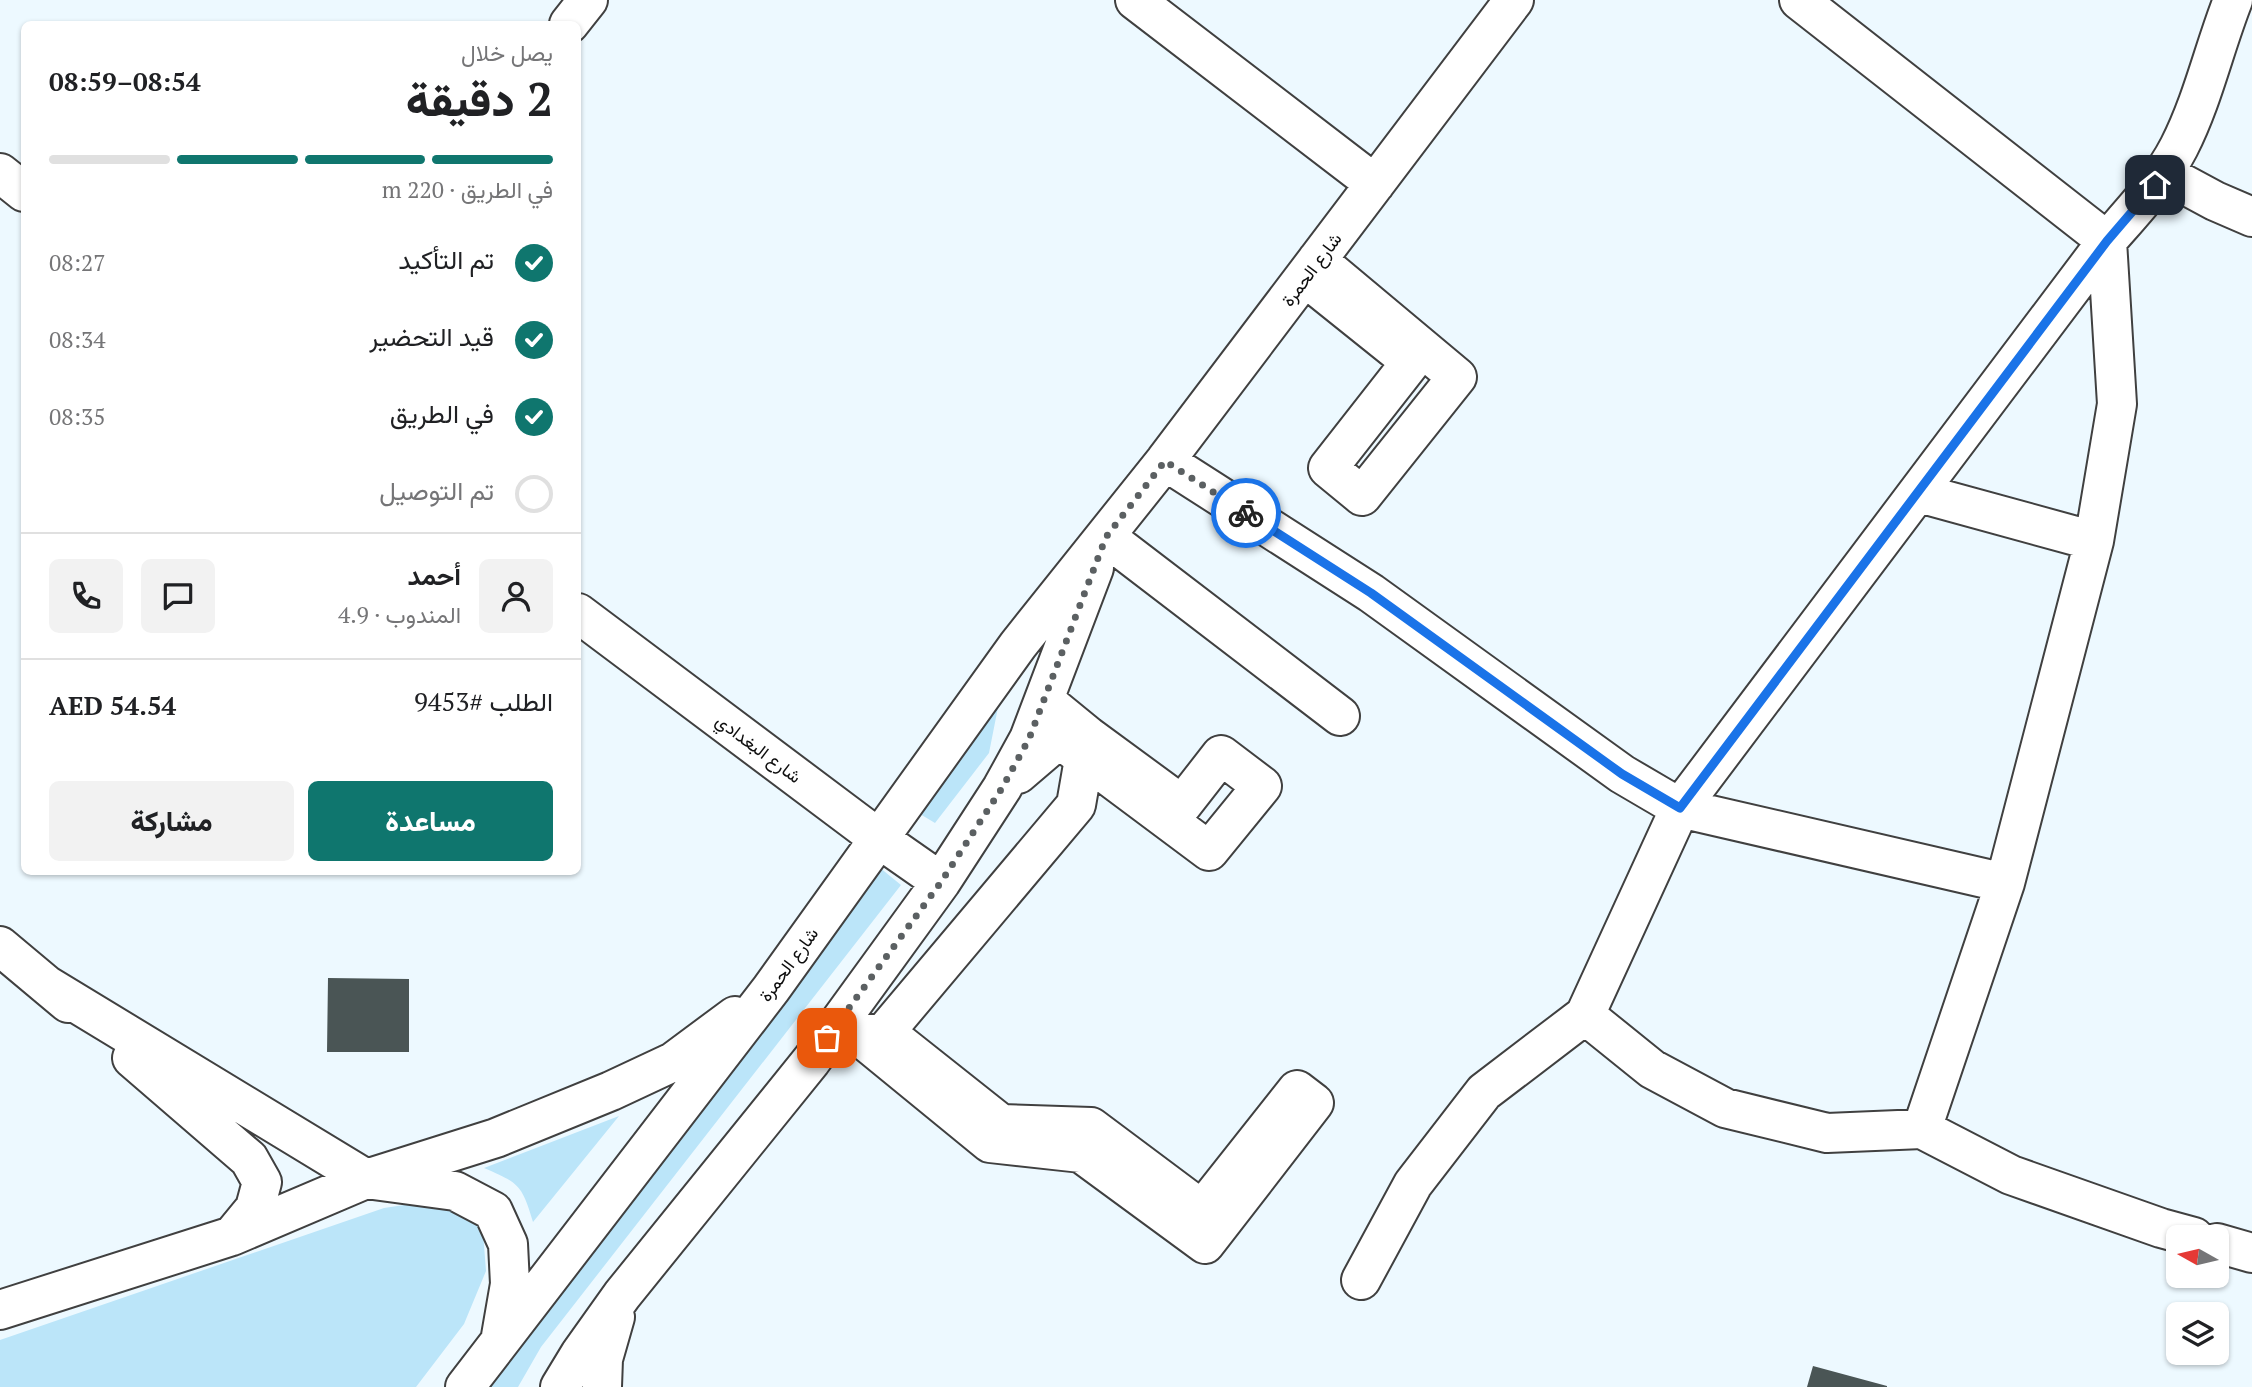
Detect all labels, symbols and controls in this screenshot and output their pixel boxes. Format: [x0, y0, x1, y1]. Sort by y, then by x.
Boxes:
text: يصل خلال [461, 37, 553, 68]
text: 08:54–08:59 [49, 64, 201, 98]
text: 2 دقيقة [406, 68, 553, 129]
pin [2125, 155, 2185, 215]
icon: home [2136, 166, 2174, 204]
text: في الطريق · 220 m [382, 174, 553, 205]
street label: شارع الحمرة [1275, 227, 1347, 311]
text: تم التأكيد [398, 242, 494, 276]
icon: check [515, 244, 553, 282]
text: 08:27 [49, 247, 106, 278]
text: قيد التحضير [369, 319, 494, 353]
icon: check [515, 321, 553, 359]
text: 08:34 [49, 324, 106, 355]
text: في الطريق [390, 396, 494, 430]
icon: check [515, 398, 553, 436]
text: 08:35 [49, 401, 106, 432]
text: تم التوصيل [379, 473, 494, 507]
courier [1211, 478, 1281, 548]
icon: bike [1227, 494, 1265, 532]
text: أحمد [408, 558, 461, 592]
button: phone [49, 559, 123, 633]
button: chat [141, 559, 215, 633]
button: person [479, 559, 553, 633]
text: المندوب · 4.9 [338, 599, 461, 630]
text: الطلب #9453 [414, 684, 553, 718]
text: AED 54.54 [49, 688, 176, 722]
street label: شارع البغدادي [709, 708, 807, 791]
button: مشاركة [49, 781, 294, 861]
button: مساعدة [308, 781, 553, 861]
street label: شارع الحمرة [753, 922, 824, 1007]
pin [797, 1008, 857, 1068]
icon: bag [808, 1019, 846, 1057]
north arrow [2166, 1225, 2230, 1288]
map controls [2166, 1225, 2229, 1365]
button: layers [2166, 1302, 2229, 1365]

